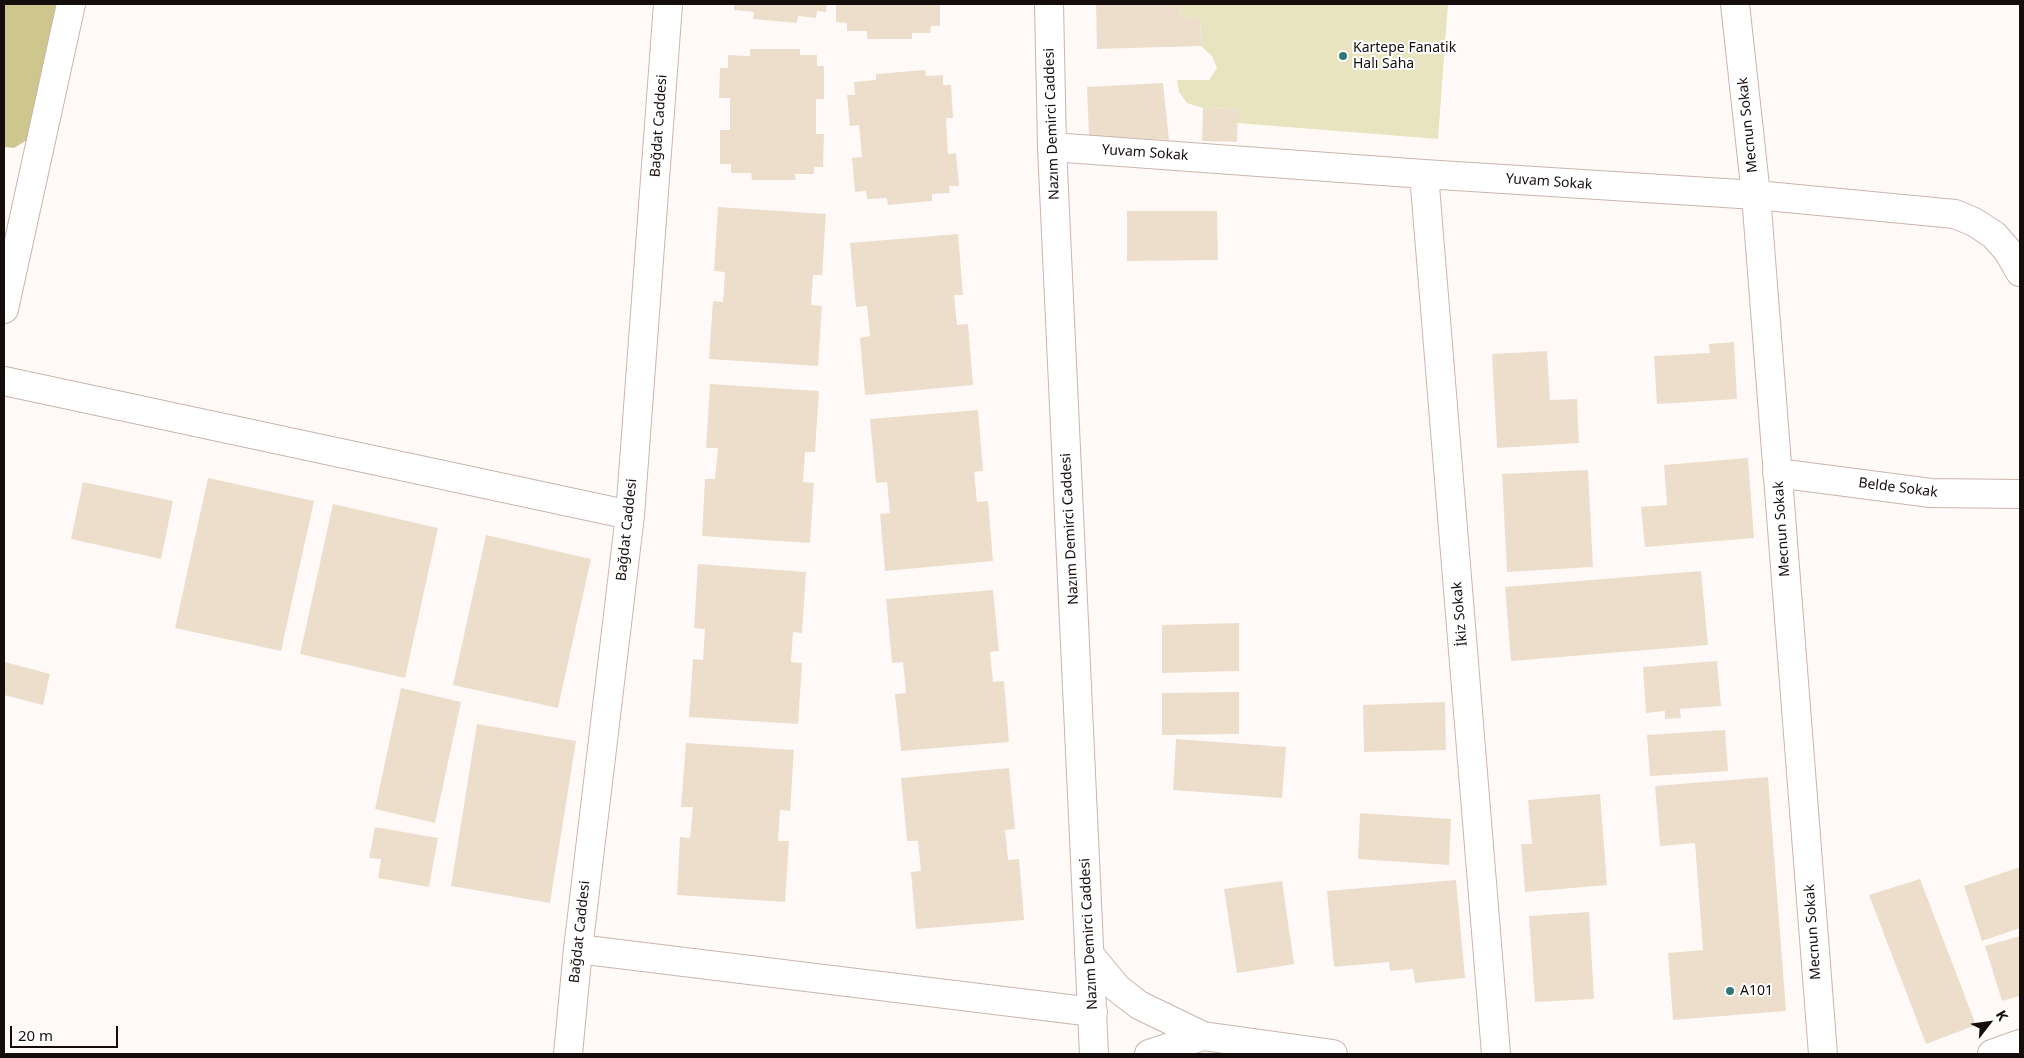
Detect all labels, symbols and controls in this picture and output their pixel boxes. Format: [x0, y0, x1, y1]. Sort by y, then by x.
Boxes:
place label: Kartepe Fanatik Halı Saha [1353, 40, 1456, 72]
street label: Nazım Demirci Caddesi [1041, 48, 1063, 200]
marker: Kartepe Fanatik Halı Saha [1337, 50, 1349, 62]
street label: Bağdat Caddesi [647, 74, 671, 178]
street label: Mecnun Sokak [1735, 76, 1761, 174]
street label: Yuvam Sokak [1101, 142, 1189, 164]
street label: Yuvam Sokak [1505, 171, 1593, 193]
street label: Nazım Demirci Caddesi [1058, 453, 1082, 605]
street label: Belde Sokak [1857, 475, 1939, 501]
street label: Bağdat Caddesi [613, 478, 641, 582]
street label: Mecnun Sokak [1770, 481, 1794, 577]
street label: İkiz Sokak [1449, 581, 1471, 647]
street label: Nazım Demirci Caddesi [1077, 858, 1101, 1010]
street label: Bağdat Caddesi [566, 880, 594, 984]
street label: Mecnun Sokak [1801, 884, 1825, 980]
place label: A101 [1740, 983, 1773, 999]
marker: A101 [1724, 985, 1736, 997]
north arrow [1964, 998, 2014, 1048]
text: K [1992, 1006, 2013, 1024]
scale bar [12, 1016, 120, 1048]
text: 20 m [18, 1025, 53, 1045]

